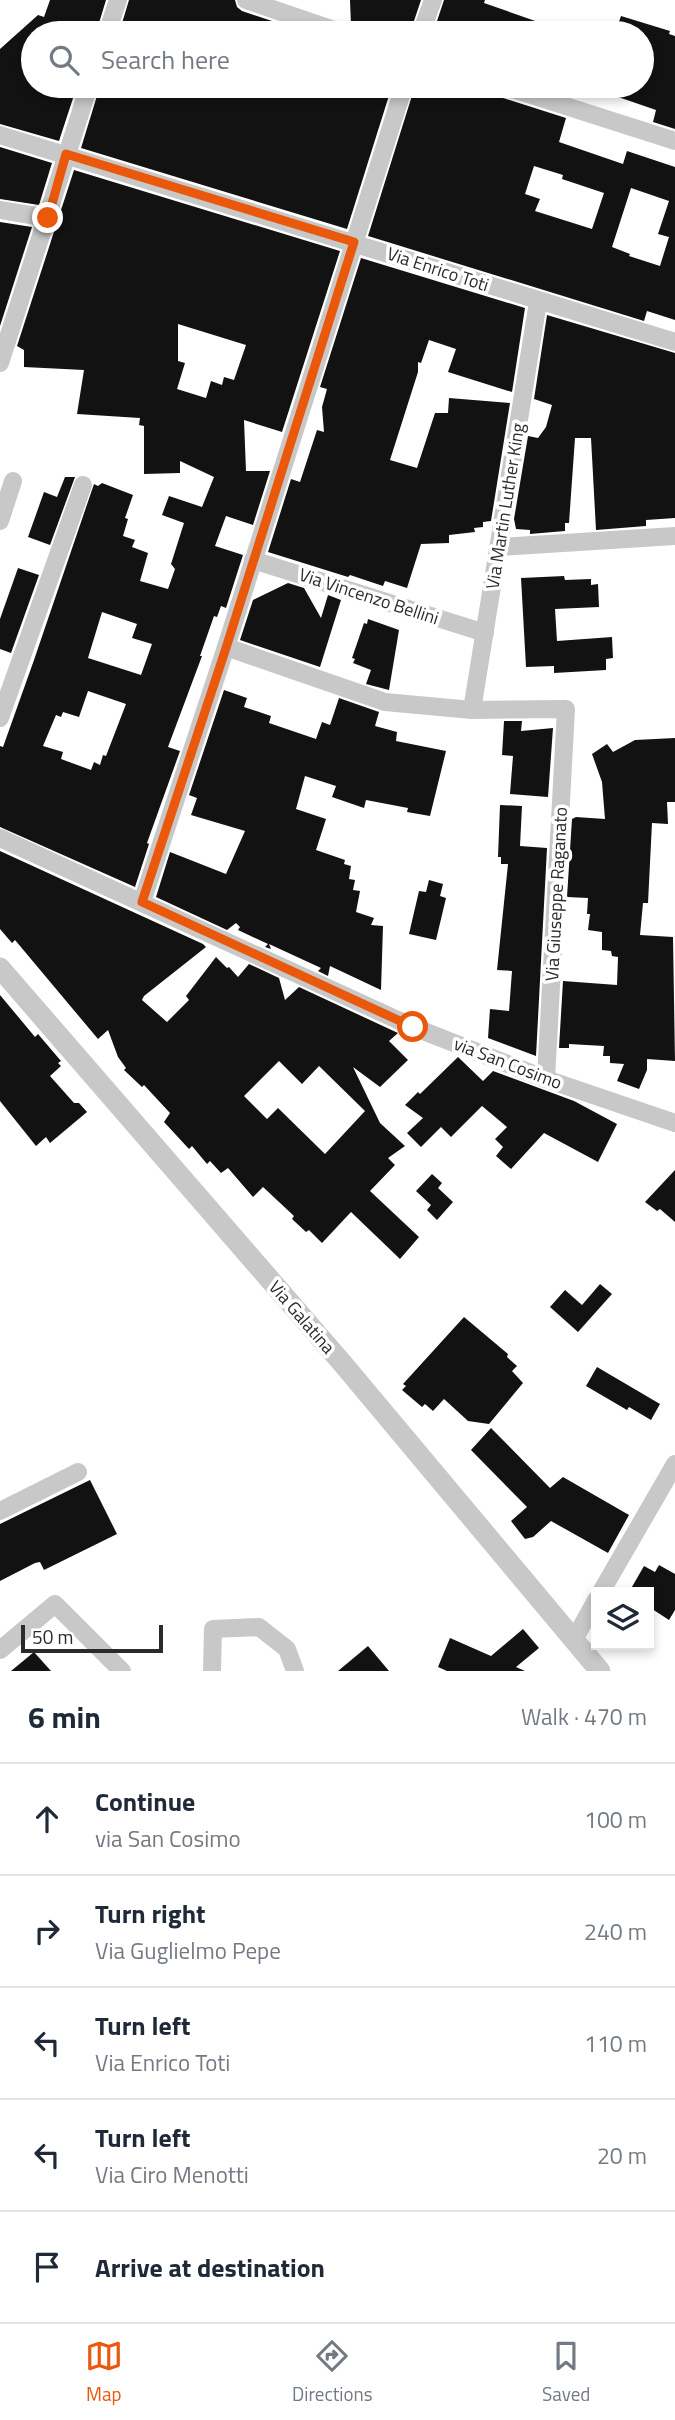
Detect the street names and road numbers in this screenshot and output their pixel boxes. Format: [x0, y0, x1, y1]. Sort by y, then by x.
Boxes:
street label: Via Enrico Toti [383, 240, 493, 298]
street label: Via Martin Luther King [479, 421, 531, 591]
street label: Via Vincenzo Bellini [296, 561, 442, 631]
street label: Via Giuseppe Raganato [538, 806, 574, 982]
street label: via San Cosimo [450, 1030, 566, 1096]
street label: Via Galatina [262, 1274, 342, 1360]

